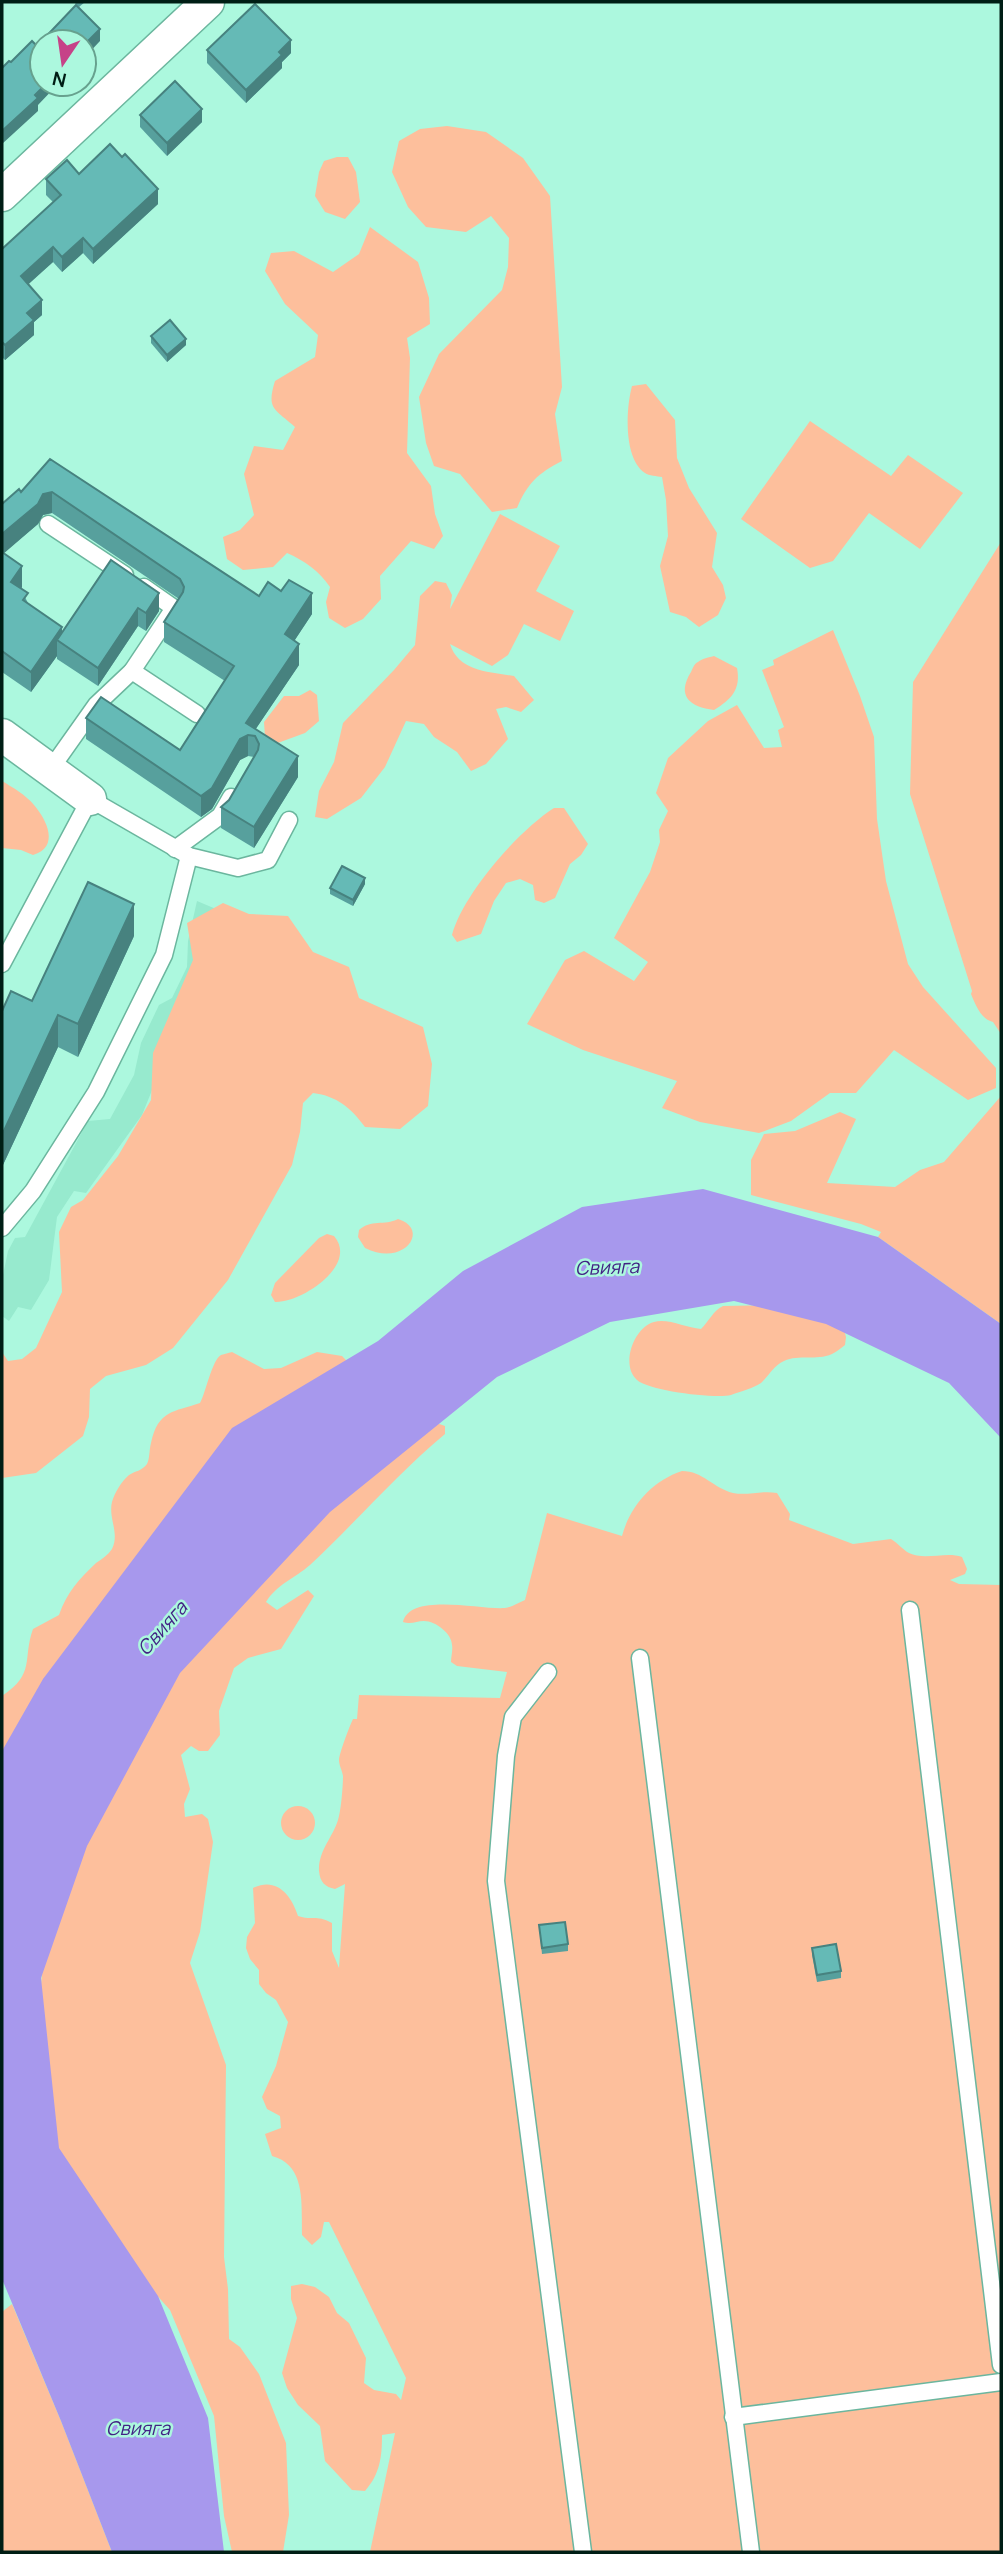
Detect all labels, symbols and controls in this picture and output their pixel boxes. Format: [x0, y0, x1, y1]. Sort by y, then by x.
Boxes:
north arrow [28, 28, 98, 98]
text: N [50, 65, 69, 94]
water label: Свияга [575, 1253, 641, 1281]
water label: Свияга [131, 1594, 194, 1661]
water label: Свияга [106, 2415, 171, 2441]

